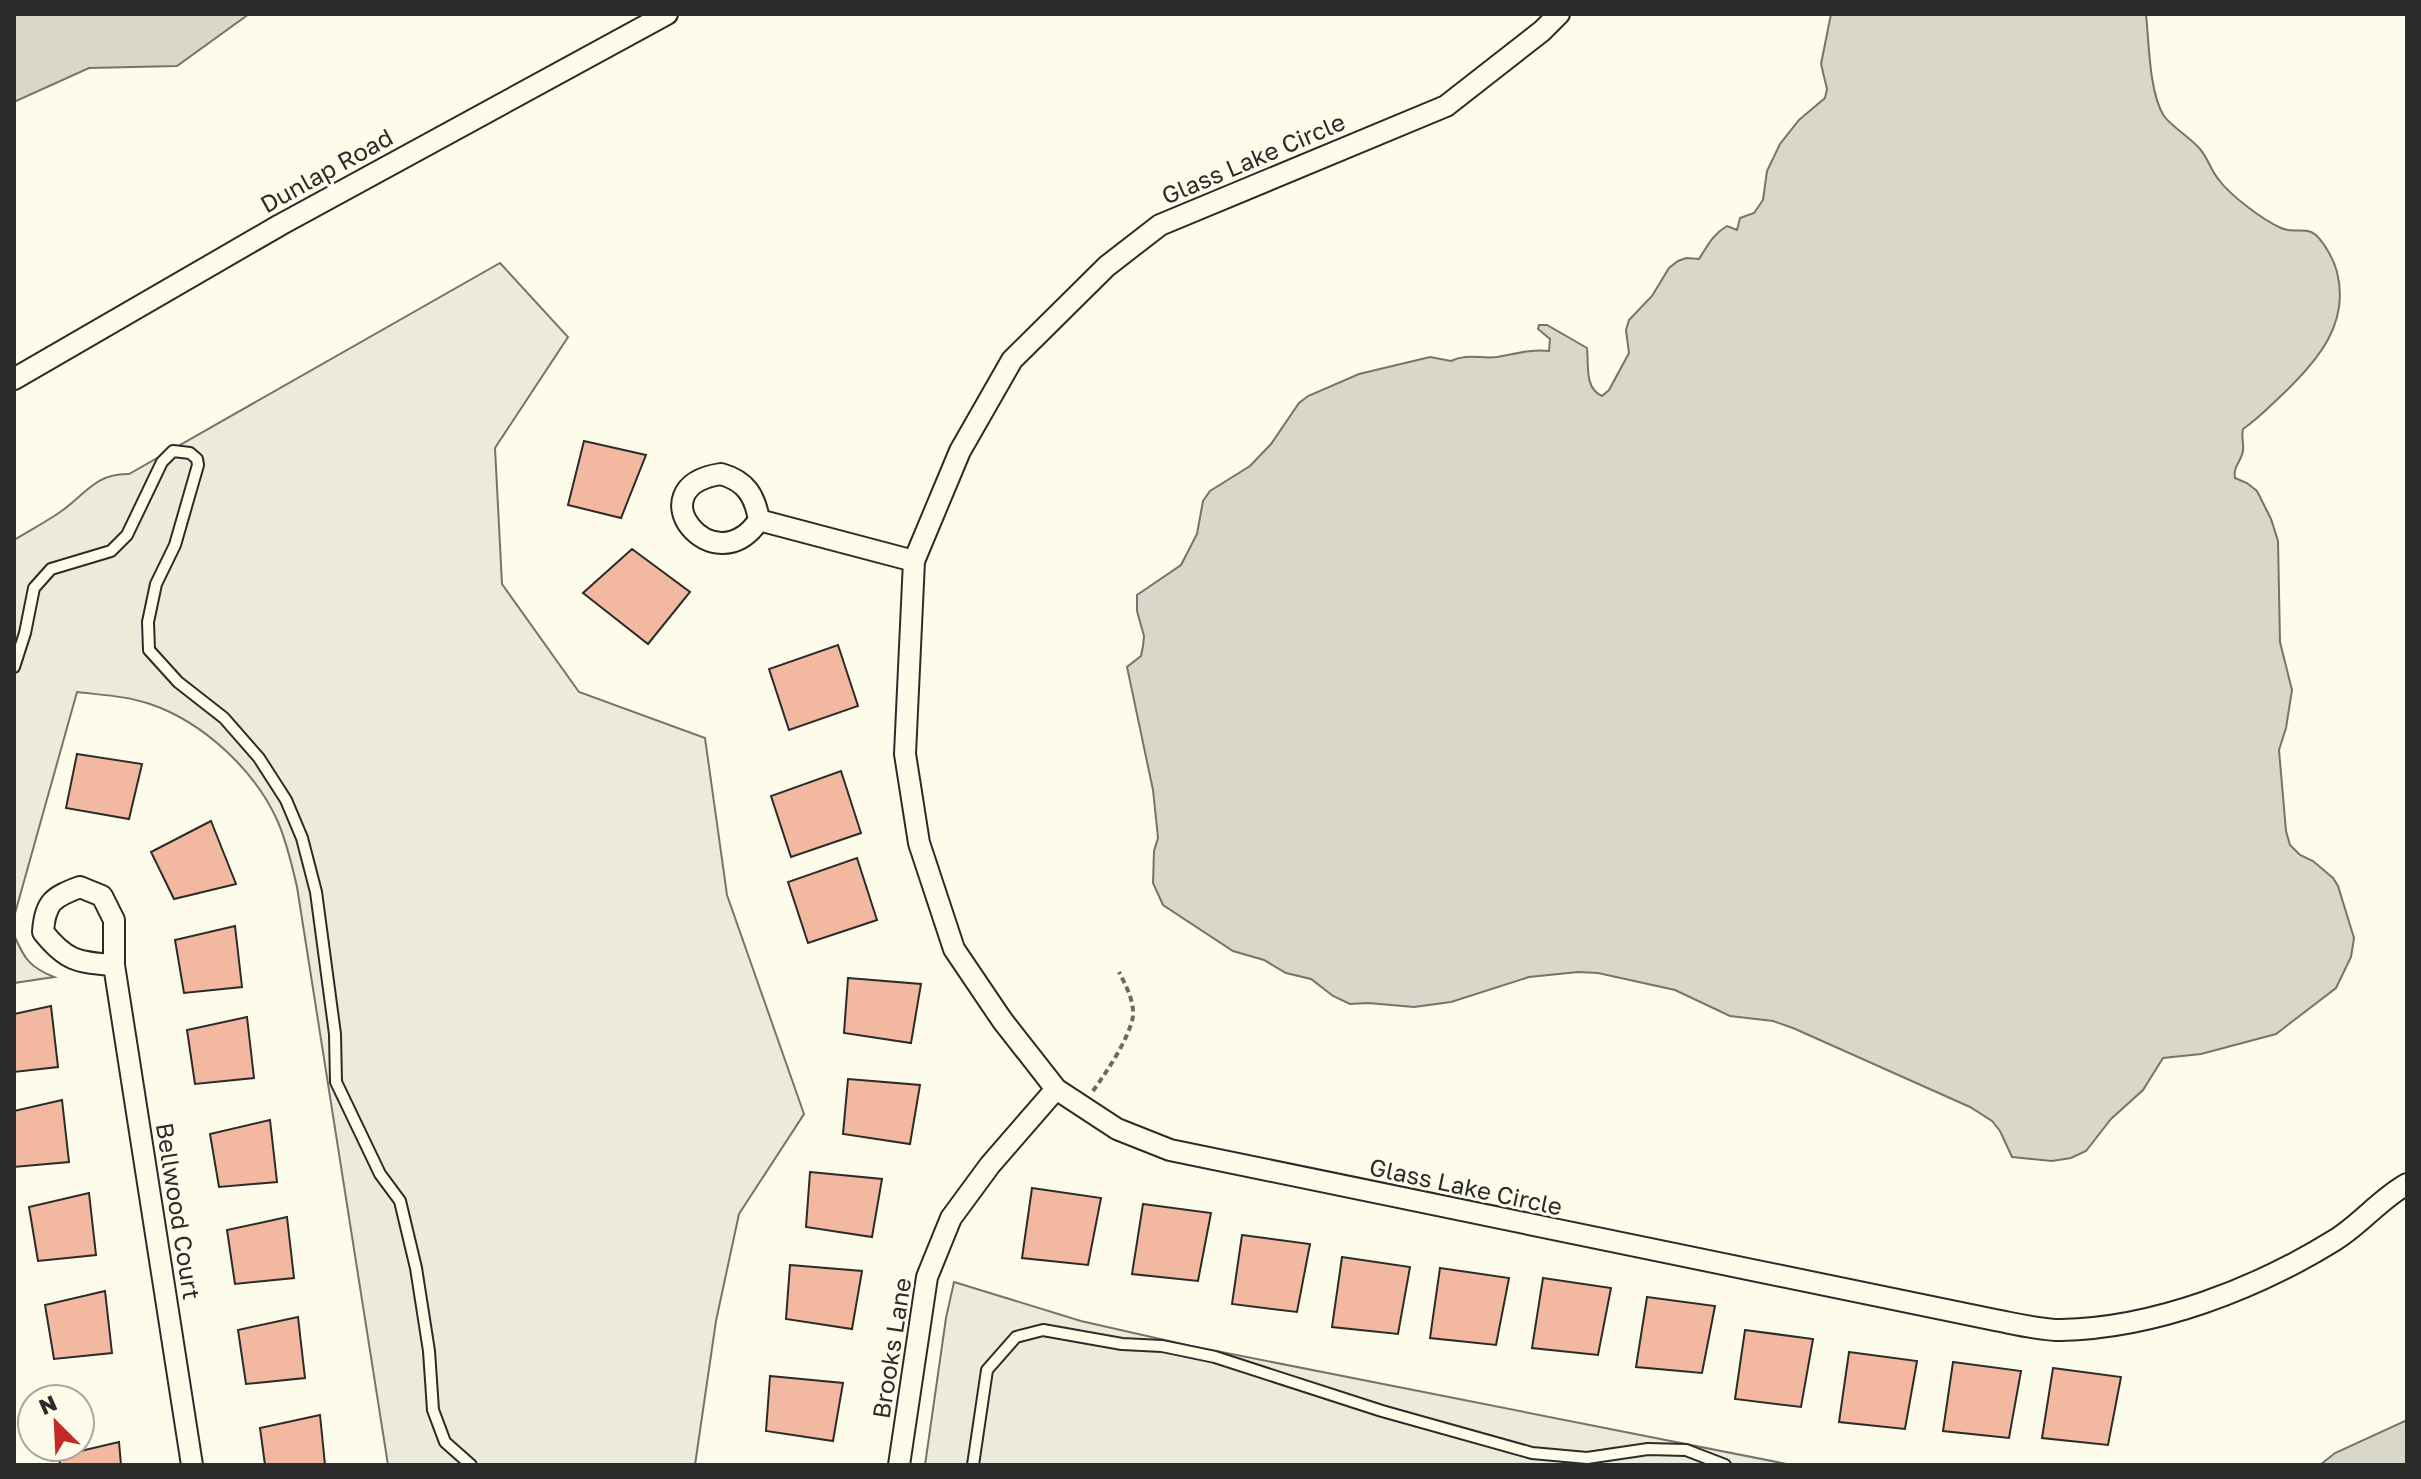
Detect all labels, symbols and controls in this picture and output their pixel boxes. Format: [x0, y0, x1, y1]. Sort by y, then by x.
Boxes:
street label: Glass Lake Circle [1157, 106, 1349, 210]
street label: Dunlap Road [255, 122, 397, 218]
street label: Bellwood Court [151, 1121, 207, 1301]
street label: Glass Lake Circle [1367, 1151, 1565, 1221]
street label: Brooks Lane [866, 1275, 916, 1421]
north arrow [16, 1383, 96, 1463]
text: N [35, 1389, 61, 1420]

